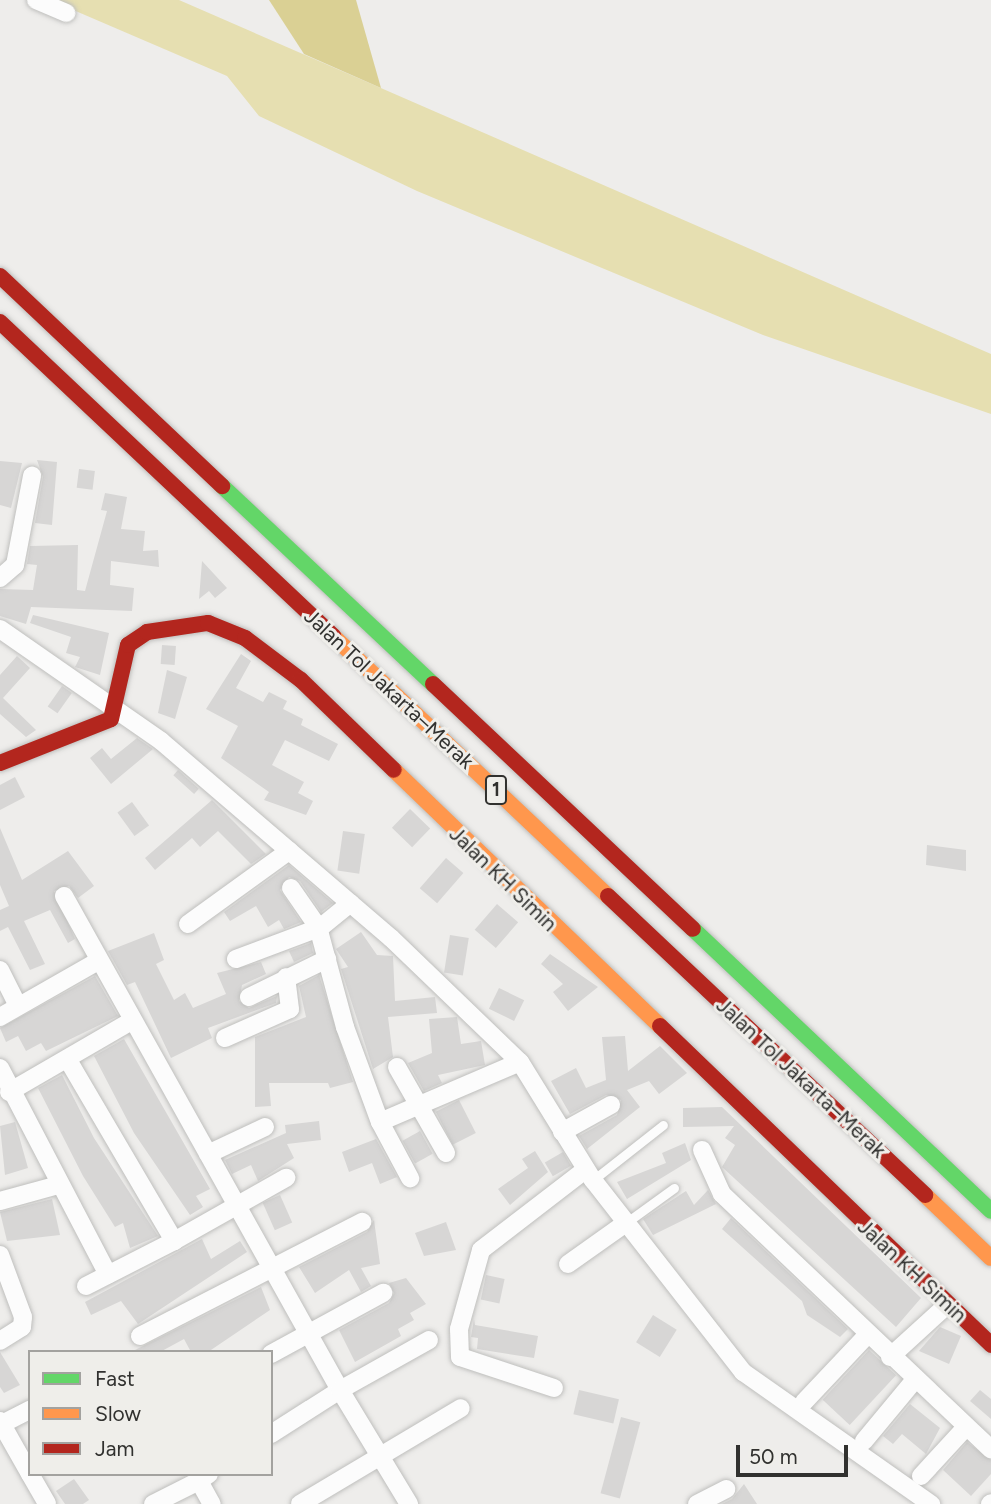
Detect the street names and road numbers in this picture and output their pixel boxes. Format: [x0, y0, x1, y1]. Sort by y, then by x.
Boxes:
street label: Jalan Tol Jakarta–Merak [299, 604, 479, 774]
road number: 1 [484, 775, 508, 806]
street label: Jalan KH Simin [444, 821, 562, 937]
street label: Jalan Tol Jakarta–Merak [711, 993, 891, 1163]
street label: Jalan KH Simin [852, 1214, 972, 1328]

